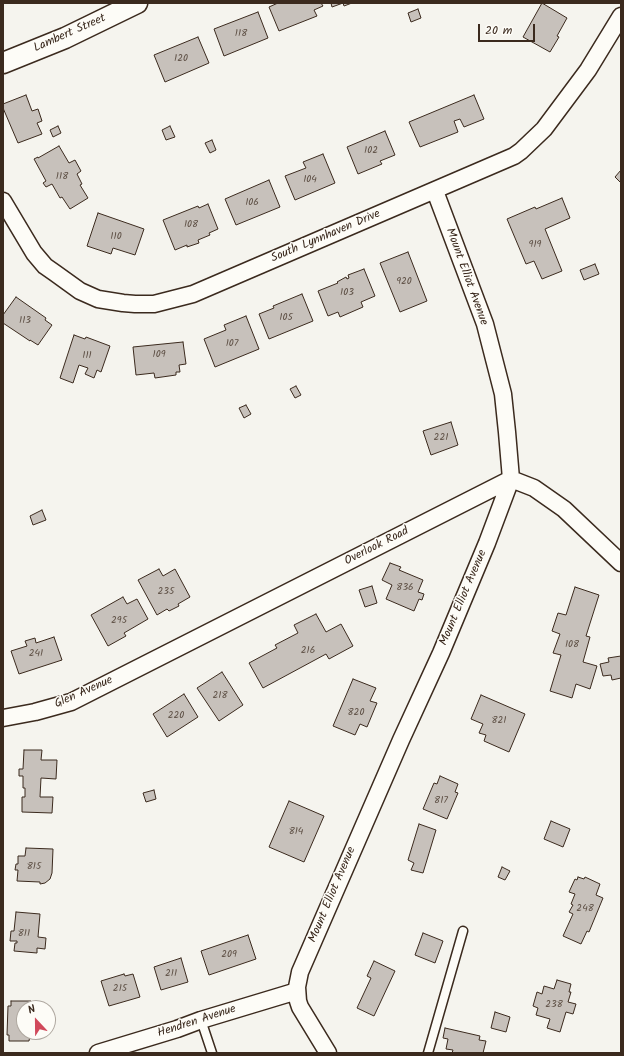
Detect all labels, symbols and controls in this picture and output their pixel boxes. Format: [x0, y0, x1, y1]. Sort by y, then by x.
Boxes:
street label: Lambert Street [32, 12, 108, 56]
scale bar [480, 16, 537, 42]
text: 20 m [485, 21, 512, 40]
house number: 118 [235, 28, 247, 40]
house number: 120 [174, 53, 188, 65]
house number: 102 [364, 145, 378, 157]
house number: 118 [56, 171, 68, 183]
house number: 104 [303, 174, 317, 186]
house number: 106 [245, 197, 259, 209]
street label: South Lynnhaven Drive [269, 207, 383, 267]
house number: 108 [184, 219, 198, 231]
street label: Mount Elliot Avenue [442, 226, 490, 328]
house number: 110 [110, 231, 122, 243]
house number: 919 [529, 239, 541, 251]
house number: 920 [396, 276, 412, 288]
house number: 103 [340, 287, 354, 299]
house number: 105 [279, 312, 293, 324]
house number: 113 [19, 315, 31, 327]
house number: 107 [226, 338, 238, 350]
house number: 109 [152, 349, 166, 361]
house number: 111 [82, 350, 92, 362]
house number: 221 [434, 432, 448, 444]
street label: Overlook Road [342, 525, 412, 569]
street label: Mount Elliot Avenue [437, 548, 491, 648]
house number: 836 [396, 582, 414, 594]
house number: 235 [158, 586, 174, 598]
house number: 295 [111, 615, 127, 627]
house number: 108 [565, 639, 579, 651]
house number: 216 [301, 645, 315, 657]
house number: 241 [29, 648, 43, 660]
street label: Glen Avenue [53, 674, 115, 712]
house number: 218 [213, 690, 227, 702]
house number: 820 [348, 707, 364, 719]
house number: 220 [168, 710, 184, 722]
house number: 821 [492, 715, 506, 727]
house number: 817 [434, 795, 448, 807]
house number: 814 [289, 826, 303, 838]
street label: Mount Elliot Avenue [306, 845, 360, 945]
house number: 815 [27, 861, 41, 873]
house number: 248 [576, 903, 594, 915]
house number: 811 [18, 928, 30, 940]
house number: 209 [221, 949, 237, 961]
house number: 211 [165, 968, 177, 980]
house number: 215 [113, 983, 127, 995]
house number: 238 [545, 999, 563, 1011]
north arrow [16, 1000, 56, 1040]
text: N [25, 1000, 38, 1019]
street label: Hendren Avenue [156, 1003, 238, 1041]

